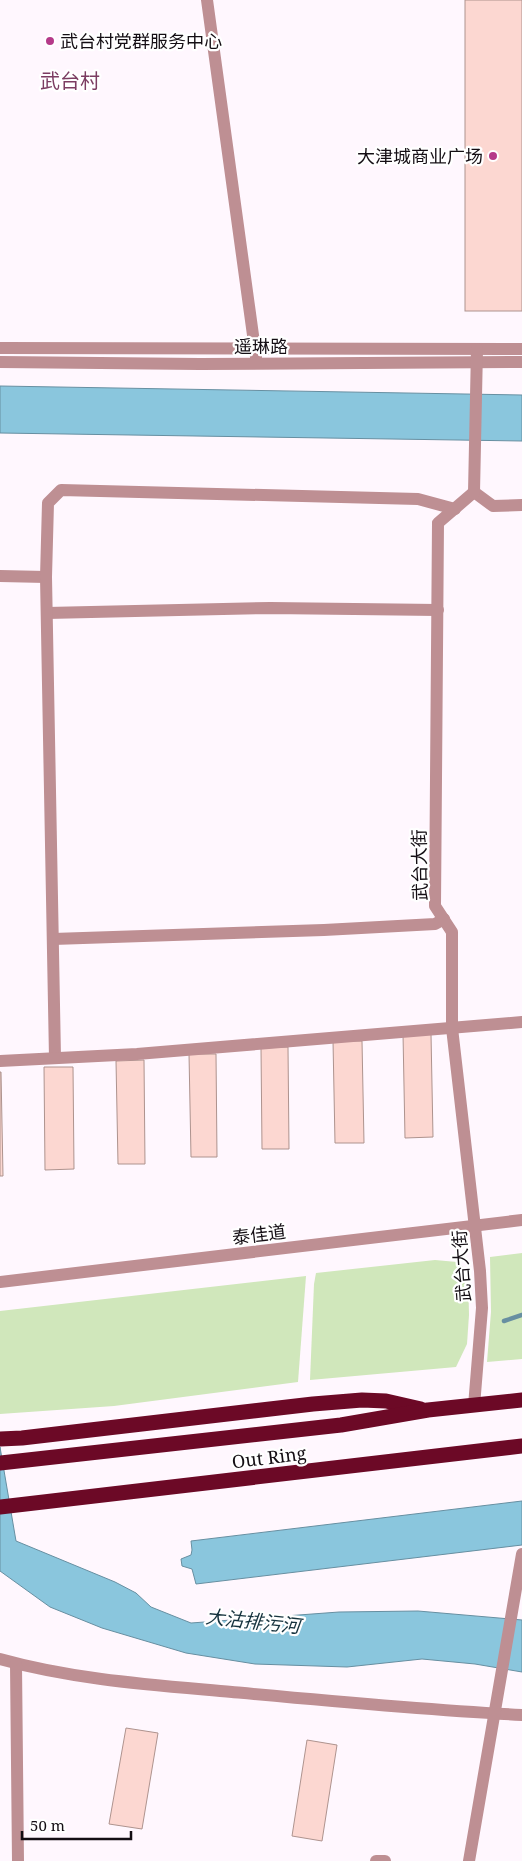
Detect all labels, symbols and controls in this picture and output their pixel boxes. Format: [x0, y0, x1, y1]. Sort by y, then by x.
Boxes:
place label: 武台村党群服务中心 [60, 29, 222, 53]
marker: 武台村党群服务中心 [44, 35, 56, 47]
district label: 武台村 [40, 67, 100, 94]
place label: 大津城商业广场 [357, 144, 483, 168]
marker: 大津城商业广场 [487, 150, 499, 162]
street label: 遥琳路 [234, 334, 288, 358]
street label: 武台大街 [406, 829, 432, 901]
street label: 泰佳道 [231, 1219, 287, 1249]
street label: 武台大街 [447, 1229, 475, 1303]
street label: Out Ring [230, 1441, 308, 1473]
water label: 大沽排污河 [204, 1603, 306, 1639]
scale bar [22, 1808, 131, 1840]
text: 50 m [30, 1815, 65, 1835]

